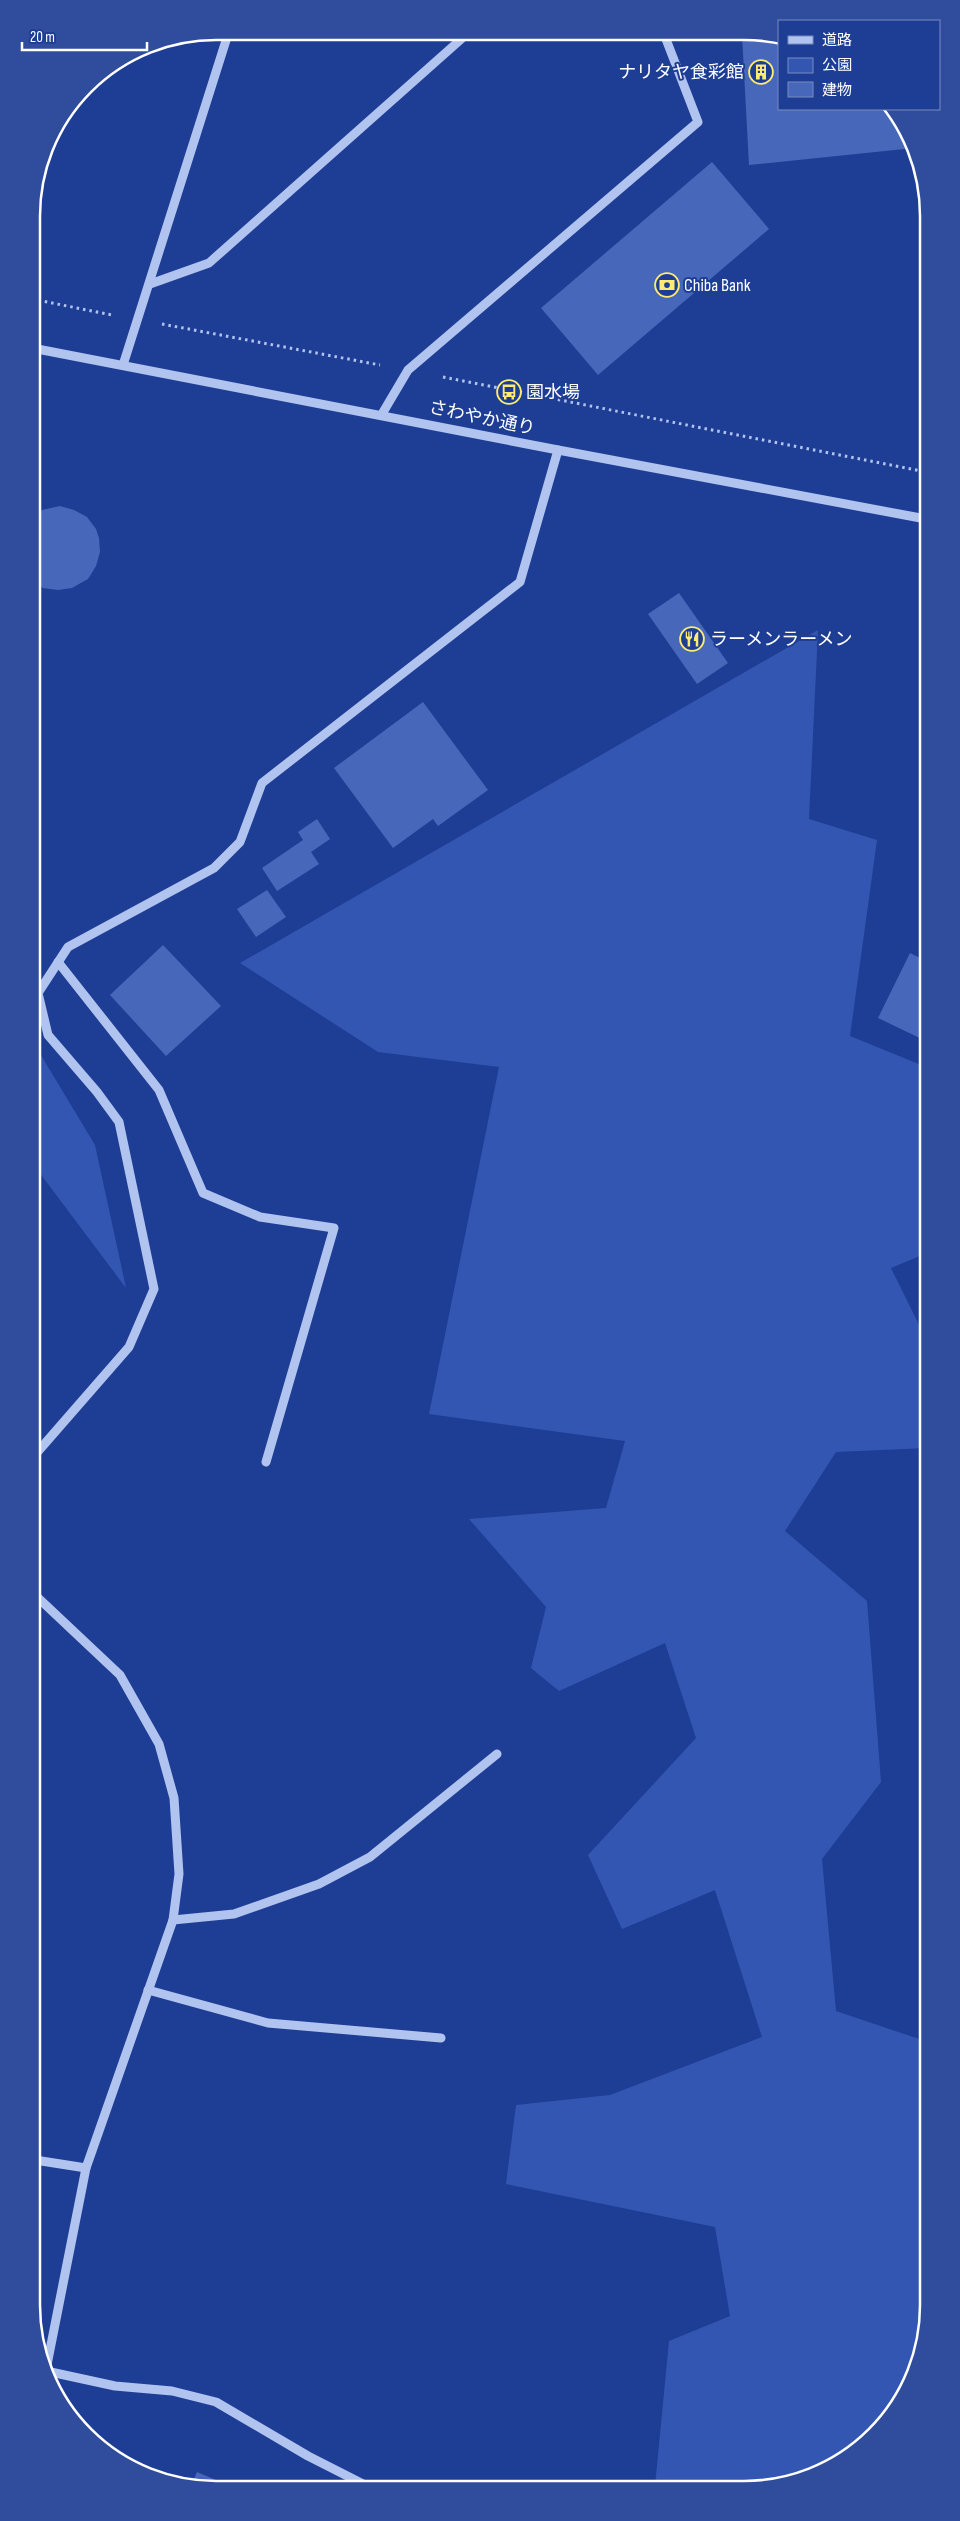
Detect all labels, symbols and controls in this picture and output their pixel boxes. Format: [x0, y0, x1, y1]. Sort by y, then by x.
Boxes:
scale bar [22, 20, 148, 52]
legend [778, 20, 940, 110]
text: 20 m [30, 28, 55, 47]
text: 道路 [822, 31, 852, 50]
text: 公園 [822, 56, 852, 75]
building icon: ナリタヤ食彩館 [748, 59, 774, 85]
place label: ナリタヤ食彩館 [618, 62, 744, 83]
text: 建物 [822, 81, 852, 100]
bank icon: Chiba Bank [654, 272, 680, 298]
place label: Chiba Bank [684, 275, 751, 296]
bus stop icon: 園水場 [496, 379, 522, 405]
place label: 園水場 [526, 382, 580, 403]
street label: さわやか通り [427, 397, 537, 439]
restaurant icon: ラーメンラーメン [679, 626, 705, 652]
place label: ラーメンラーメン [710, 629, 853, 650]

